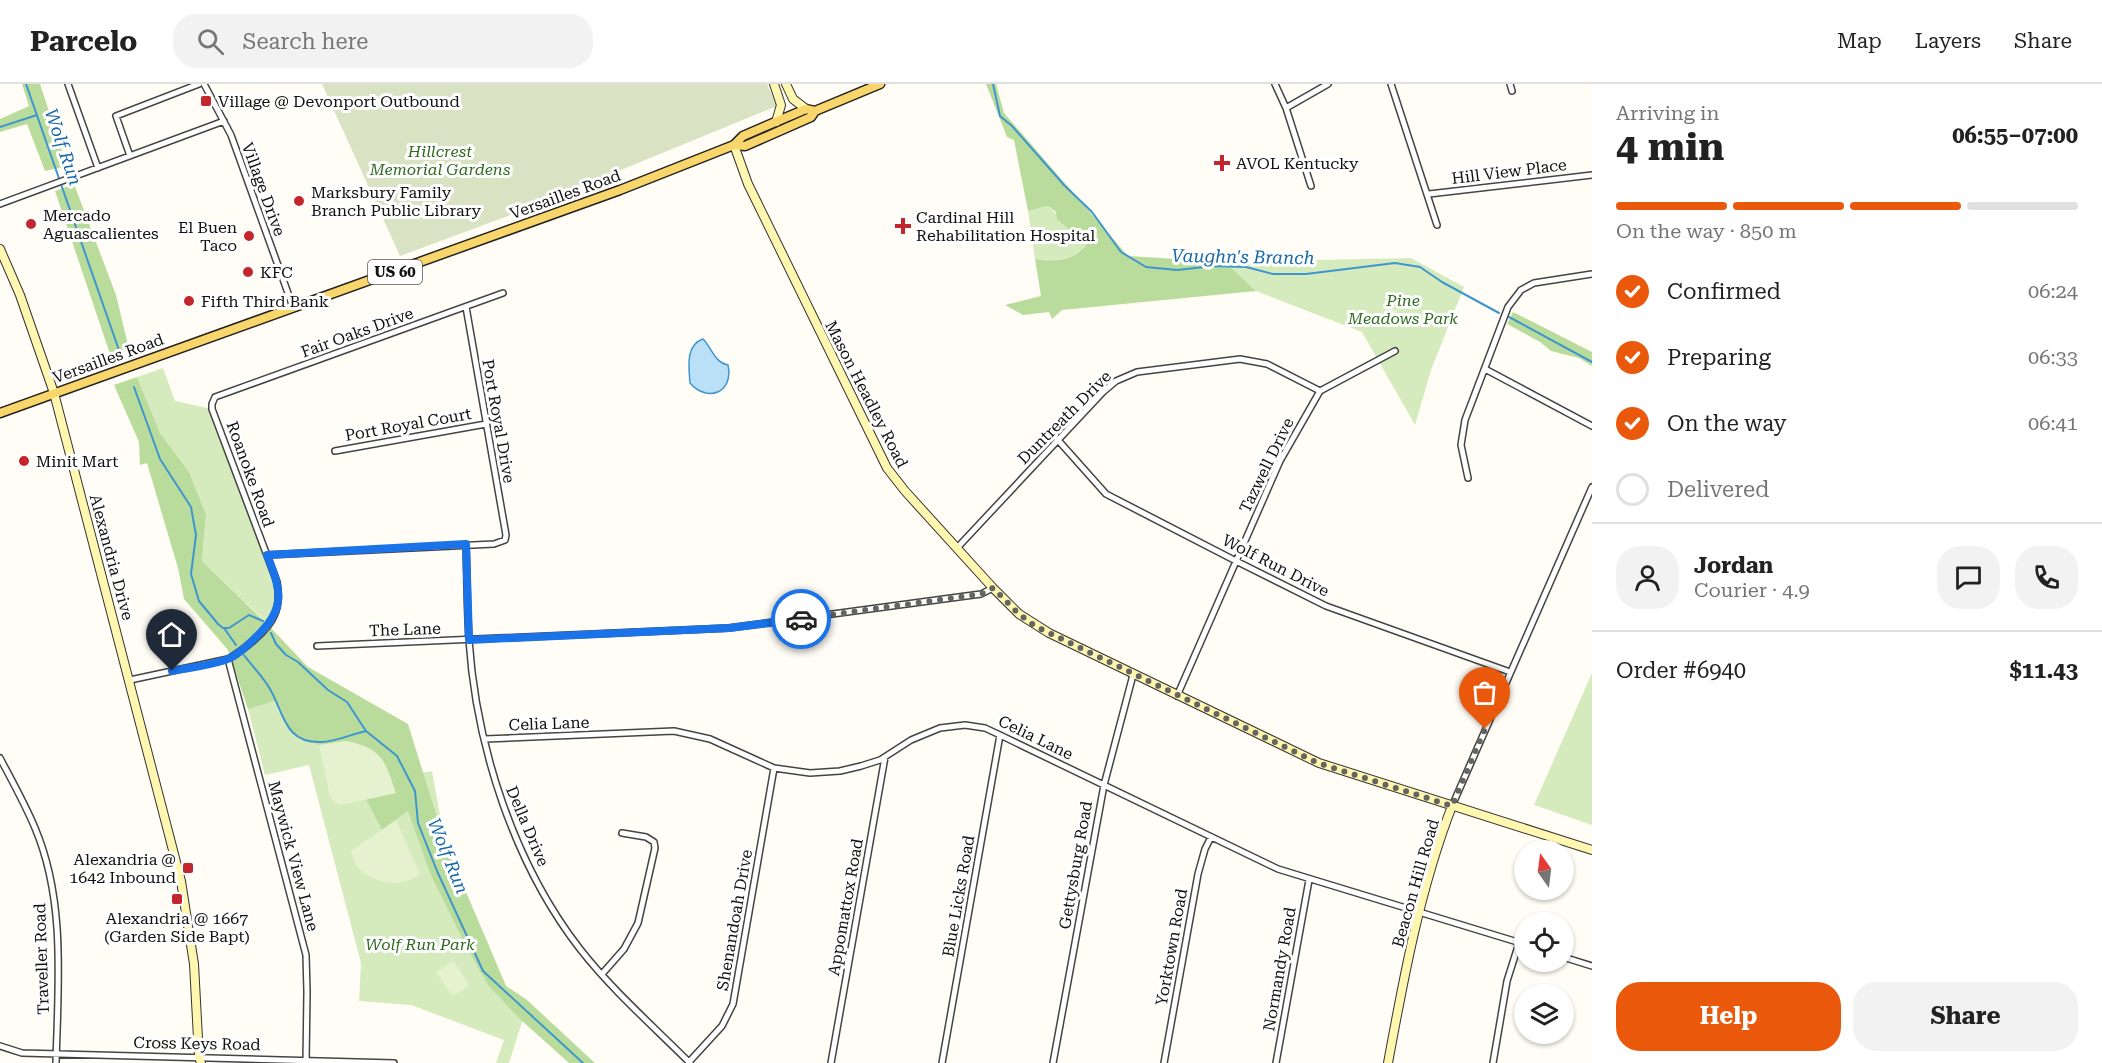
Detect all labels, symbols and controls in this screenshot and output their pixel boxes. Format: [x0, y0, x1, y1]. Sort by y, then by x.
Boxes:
search box [173, 14, 593, 68]
text: Parcelo [30, 25, 137, 58]
icon: search [194, 25, 227, 58]
text: Search here [242, 29, 368, 54]
text: Map [1837, 29, 1882, 53]
text: Layers [1915, 29, 1981, 53]
text: Share [2014, 29, 2072, 53]
place label: Village @ Devonport Outbound [218, 92, 460, 111]
marker: Village @ Devonport Outbound [199, 94, 213, 108]
text: Arriving in [1616, 101, 1719, 125]
water label: Wolf Run [41, 106, 86, 188]
text: 06:55–07:00 [1952, 123, 2078, 148]
text: 4 min [1616, 124, 1724, 170]
street label: Village Drive [238, 140, 289, 239]
park label: Hillcrest Memorial Gardens [369, 142, 510, 179]
marker: AVOL Kentucky [1213, 154, 1231, 172]
place label: AVOL Kentucky [1236, 154, 1359, 173]
street label: Hill View Place [1450, 155, 1568, 188]
street label: Versailles Road [507, 166, 623, 223]
place label: Marksbury Family Branch Public Library [311, 183, 482, 220]
marker: Marksbury Family Branch Public Library [292, 194, 306, 208]
place label: Mercado Aguascalientes [43, 206, 159, 243]
place label: Cardinal Hill Rehabilitation Hospital [916, 208, 1095, 245]
marker: Mercado Aguascalientes [24, 217, 38, 231]
marker: Cardinal Hill Rehabilitation Hospital [894, 217, 912, 235]
place label: El Buen Taco [178, 218, 237, 255]
text: On the way · 850 m [1616, 219, 1797, 243]
marker: El Buen Taco [242, 229, 256, 243]
water label: Vaughn's Branch [1171, 245, 1315, 268]
road number: US 60 [368, 260, 422, 284]
place label: KFC [260, 263, 293, 282]
marker: KFC [241, 265, 255, 279]
icon: check [1616, 275, 1649, 308]
text: Confirmed [1667, 279, 1781, 304]
text: 06:24 [2028, 279, 2078, 303]
park label: Pine Meadows Park [1347, 291, 1458, 328]
place label: Fifth Third Bank [201, 292, 329, 311]
marker: Fifth Third Bank [182, 294, 196, 308]
street label: Fair Oaks Drive [298, 303, 416, 362]
street label: Mason Headley Road [821, 318, 912, 471]
street label: Versailles Road [50, 330, 166, 387]
icon: check [1616, 341, 1649, 374]
text: Preparing [1667, 345, 1771, 370]
text: 06:33 [2028, 345, 2078, 369]
street label: Port Royal Drive [478, 358, 519, 485]
street label: Duntreath Drive [1014, 367, 1115, 468]
street label: Port Royal Court [343, 404, 473, 445]
icon: check [1616, 407, 1649, 440]
text: On the way [1667, 411, 1787, 436]
text: 06:41 [2028, 411, 2078, 435]
street label: Tazwell Drive [1235, 414, 1298, 516]
street label: Roanoke Road [223, 419, 278, 530]
place label: Minit Mart [36, 452, 118, 471]
marker: Minit Mart [17, 454, 31, 468]
text: Delivered [1667, 477, 1769, 502]
street label: Alexandria Drive [86, 492, 138, 622]
street label: Wolf Run Drive [1219, 530, 1333, 601]
button: person [1616, 546, 1679, 609]
button: chat [1937, 546, 2000, 609]
button: phone [2015, 546, 2078, 609]
text: Jordan [1694, 553, 1773, 578]
text: Courier · 4.9 [1694, 578, 1810, 602]
courier [771, 589, 831, 649]
icon: car [785, 603, 818, 636]
pin [146, 609, 197, 671]
icon: home [155, 618, 188, 651]
street label: The Lane [369, 619, 441, 640]
text: Order #6940 [1616, 658, 1746, 683]
text: $11.43 [2009, 658, 2078, 683]
pin [1459, 667, 1510, 729]
icon: bag [1468, 676, 1501, 709]
street label: Celia Lane [995, 711, 1076, 764]
street label: Celia Lane [508, 713, 590, 734]
street label: Maywick View Lane [264, 779, 323, 934]
street label: Della Drive [502, 783, 553, 869]
street label: Gettysburg Road [1055, 800, 1096, 931]
water label: Wolf Run [424, 815, 473, 897]
street label: Beacon Hill Road [1388, 817, 1443, 950]
street label: Blue Licks Road [938, 834, 979, 958]
street label: Appomattox Road [824, 837, 867, 977]
north arrow [1514, 840, 1574, 900]
map controls [1514, 840, 1574, 1044]
street label: Shenandoah Drive [713, 848, 756, 992]
place label: Alexandria @ 1642 Inbound [69, 850, 176, 887]
marker: Alexandria @ 1642 Inbound [181, 861, 195, 875]
street label: Yorktown Road [1152, 887, 1191, 1007]
marker: Alexandria @ 1667 (Garden Side Bapt) [170, 892, 184, 906]
street label: Traveller Road [30, 903, 53, 1015]
street label: Normandy Road [1259, 906, 1300, 1033]
place label: Alexandria @ 1667 (Garden Side Bapt) [104, 909, 250, 946]
button: locate [1514, 912, 1574, 972]
park label: Wolf Run Park [365, 935, 475, 954]
button: Help [1616, 982, 1841, 1051]
button: Share [1853, 982, 2078, 1051]
button: layers [1514, 984, 1574, 1044]
street label: Cross Keys Road [133, 1033, 261, 1054]

